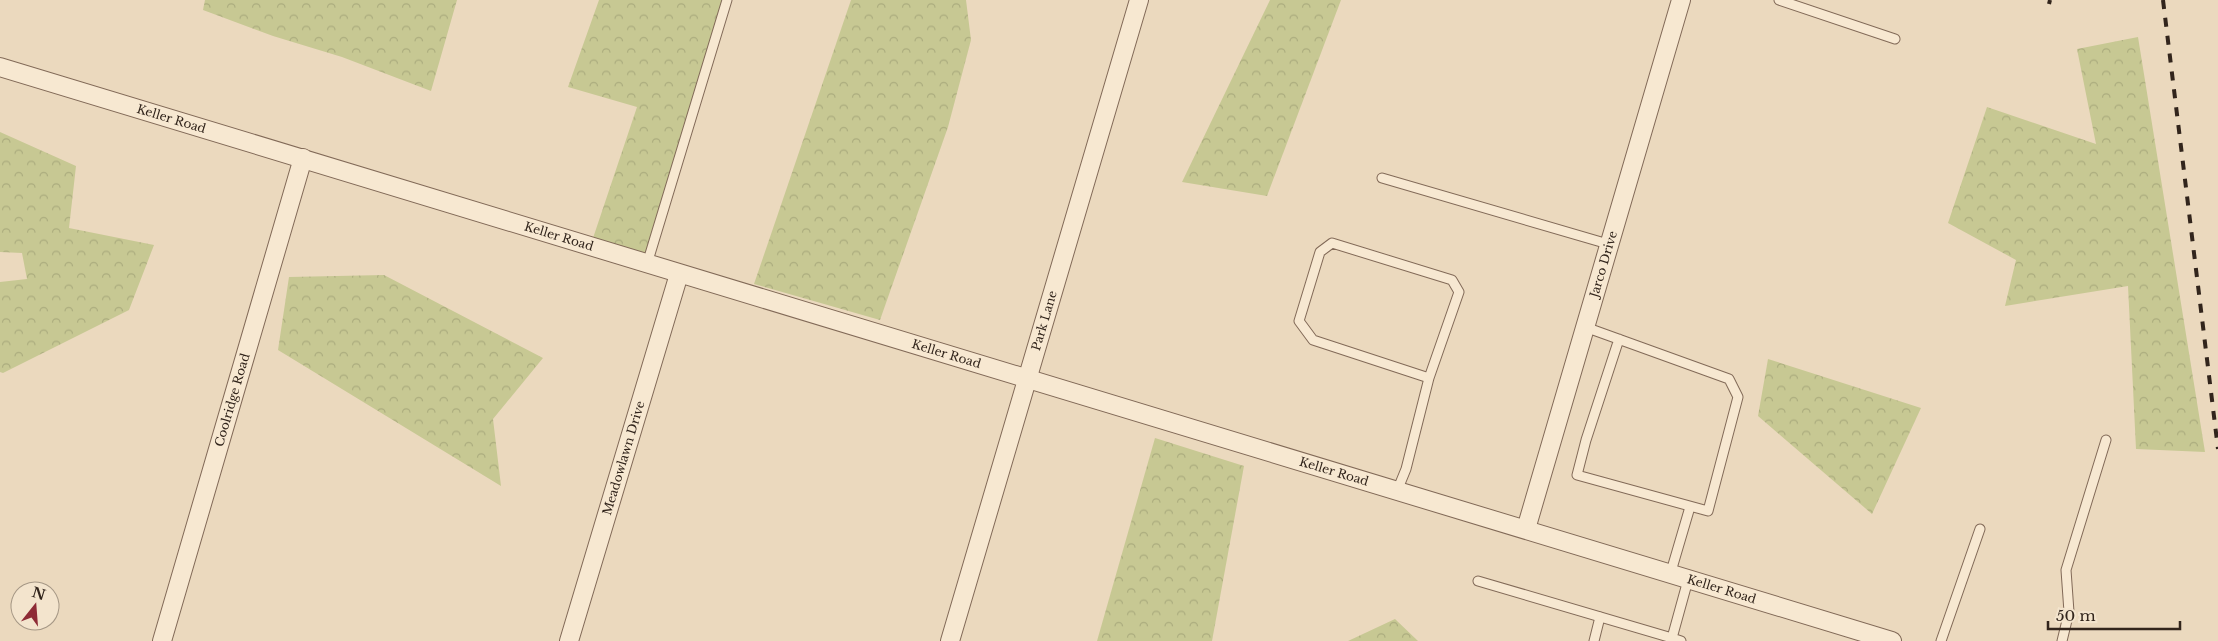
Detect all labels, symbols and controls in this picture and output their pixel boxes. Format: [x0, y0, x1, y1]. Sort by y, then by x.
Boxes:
street label: Keller Road [135, 101, 208, 136]
street label: Keller Road [523, 219, 595, 254]
street label: Jarco Drive [1586, 229, 1620, 301]
street label: Park Lane [1028, 289, 1060, 352]
street label: Keller Road [910, 336, 983, 371]
street label: Coolridge Road [211, 351, 253, 448]
street label: Meadowlawn Drive [599, 399, 648, 517]
street label: Keller Road [1298, 454, 1371, 489]
street label: Keller Road [1685, 571, 1758, 606]
north arrow [10, 581, 60, 631]
text: N [30, 583, 48, 604]
scale bar [2048, 598, 2180, 630]
text: 50 m [2056, 606, 2096, 625]

